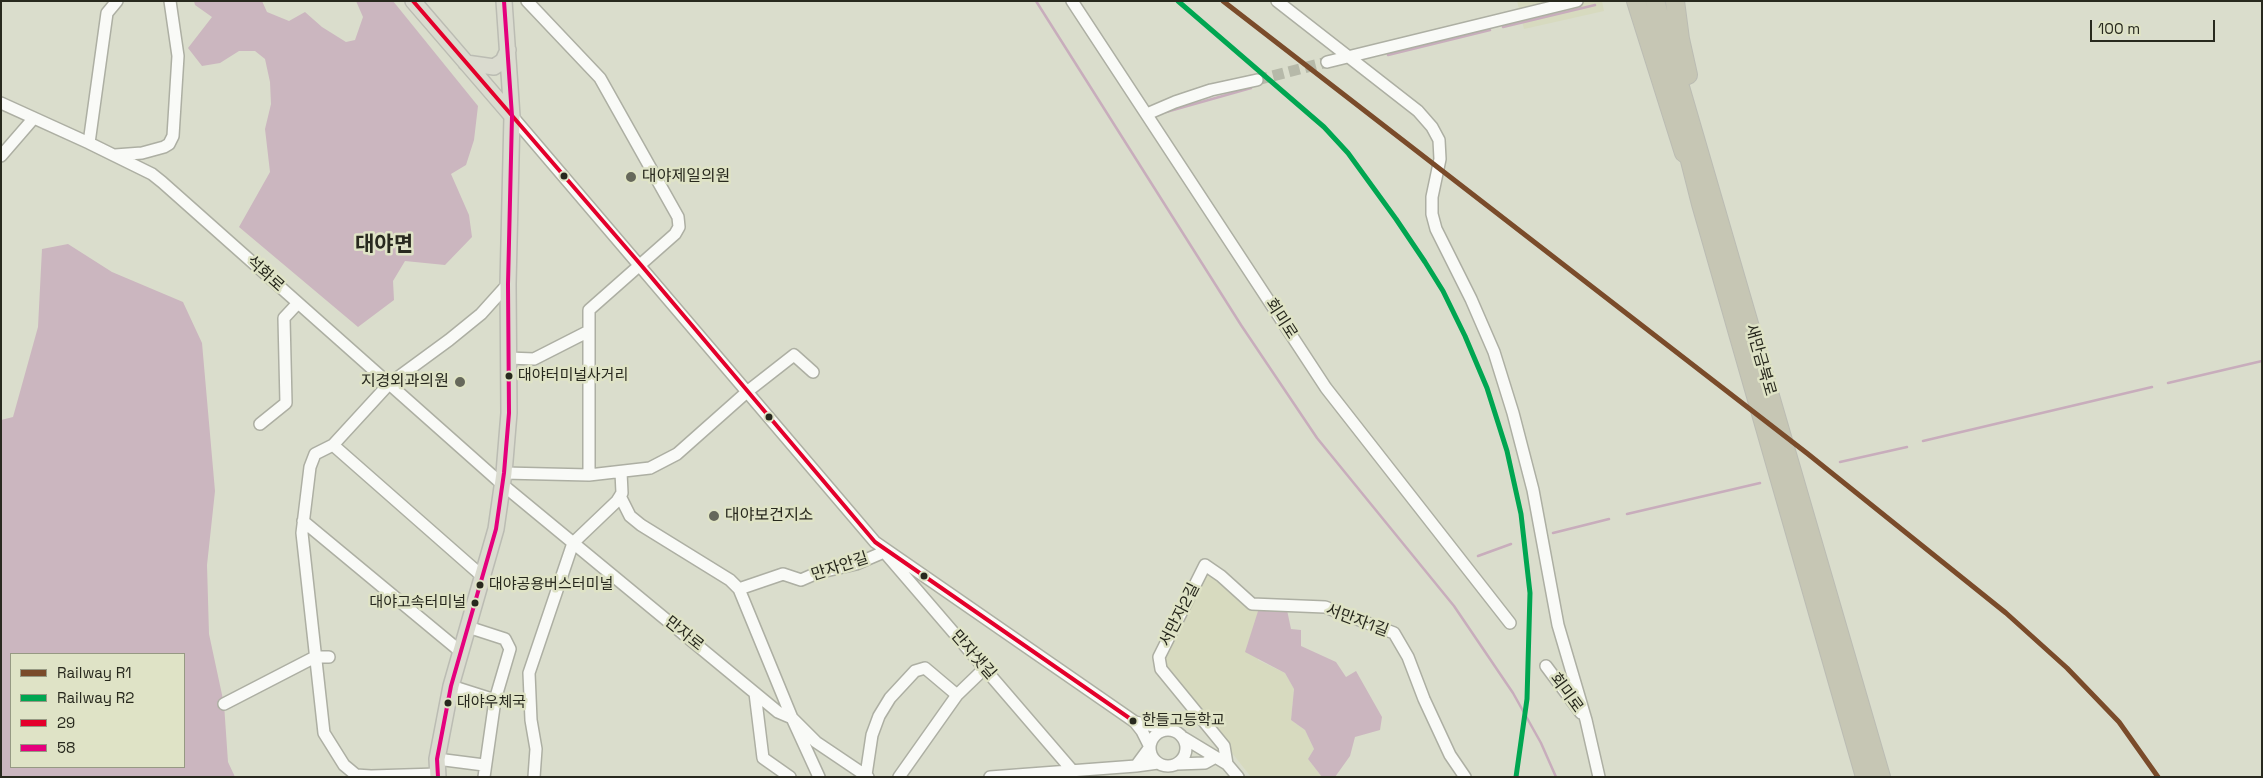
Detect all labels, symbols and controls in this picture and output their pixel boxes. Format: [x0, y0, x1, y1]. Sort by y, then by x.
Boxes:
scale bar [2093, 10, 2218, 42]
text: 100 m [2098, 19, 2140, 38]
place label: 대야제일의원 [642, 167, 730, 187]
marker: 대야제일의원 [624, 170, 638, 184]
unlabelled marker [559, 171, 569, 181]
district label: 대야면 [355, 232, 413, 258]
street label: 석화로 [242, 252, 288, 296]
street label: 회미로 [1261, 295, 1301, 343]
street label: 새만금북로 [1741, 322, 1779, 398]
place label: 대야터미널사거리 [518, 367, 628, 385]
marker: 대야터미널사거리 [504, 371, 514, 381]
place label: 지경외과의원 [361, 372, 449, 392]
marker: 지경외과의원 [453, 375, 467, 389]
unlabelled marker [764, 412, 774, 422]
place label: 대야보건지소 [725, 506, 813, 526]
marker: 대야보건지소 [707, 509, 721, 523]
street label: 만자안길 [809, 549, 871, 585]
unlabelled marker [919, 571, 929, 581]
place label: 대야공용버스터미널 [489, 576, 613, 594]
marker: 대야공용버스터미널 [475, 580, 485, 590]
street label: 서만자2길 [1156, 580, 1204, 650]
place label: 대야고속터미널 [369, 594, 466, 612]
marker: 대야고속터미널 [470, 598, 480, 608]
street label: 서만자1길 [1323, 601, 1391, 641]
street label: 만자로 [661, 613, 707, 655]
street label: 만자샛길 [946, 626, 1000, 684]
legend [10, 653, 185, 768]
text: Railway R1 [57, 663, 132, 682]
street label: 회미로 [1545, 669, 1587, 717]
text: Railway R2 [57, 688, 134, 707]
place label: 대야우체국 [457, 694, 526, 712]
marker: 대야우체국 [443, 698, 453, 708]
place label: 한들고등학교 [1142, 712, 1225, 730]
text: 29 [57, 713, 75, 732]
marker: 한들고등학교 [1128, 716, 1138, 726]
text: 58 [57, 738, 75, 757]

